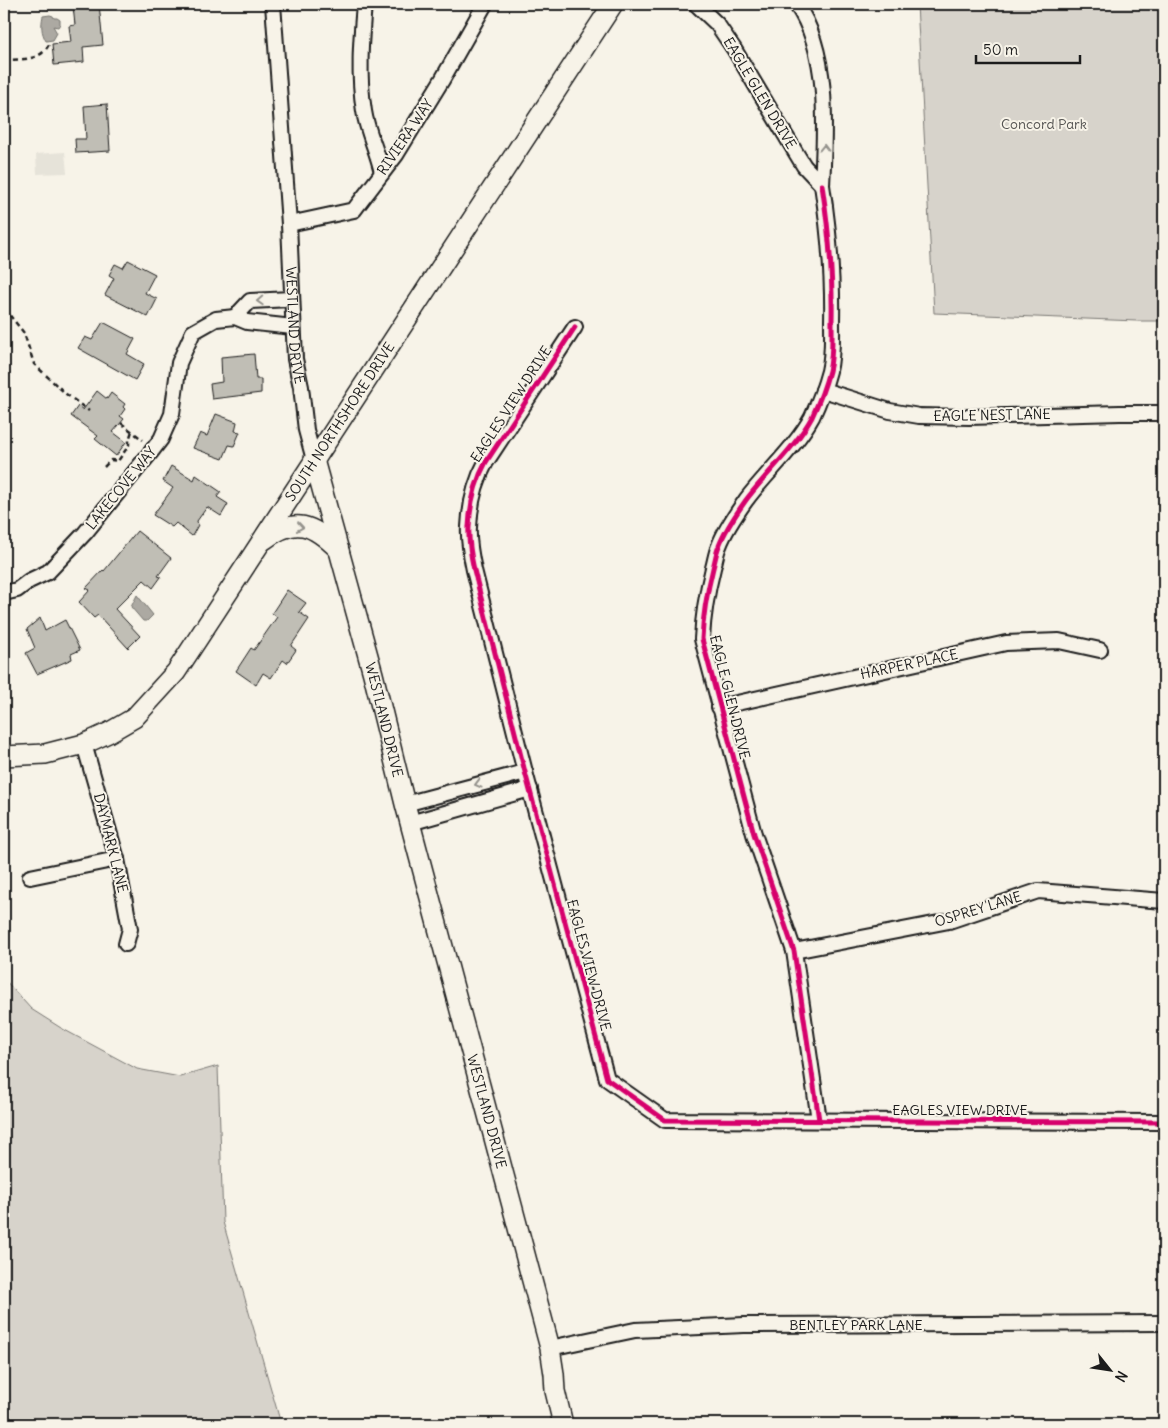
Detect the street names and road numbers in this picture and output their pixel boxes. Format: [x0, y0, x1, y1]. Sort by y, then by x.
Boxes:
street label: EAGLE GLEN DRIVE [719, 34, 801, 152]
street label: RIVIERA WAY [373, 95, 437, 178]
street label: WESTLAND DRIVE [282, 266, 309, 385]
street label: SOUTH NORTHSHORE DRIVE [281, 339, 398, 505]
street label: EAGLES VIEW DRIVE [467, 342, 555, 466]
street label: EAGLE NEST LANE [933, 405, 1051, 425]
street label: LAKECOVE WAY [82, 443, 160, 533]
street label: EAGLE GLEN DRIVE [706, 633, 754, 761]
street label: HARPER PLACE [859, 645, 959, 683]
street label: WESTLAND DRIVE [361, 660, 407, 779]
street label: DAYMARK LANE [90, 791, 132, 895]
street label: OSPREY LANE [932, 887, 1024, 931]
street label: EAGLES VIEW DRIVE [563, 897, 615, 1033]
street label: WESTLAND DRIVE [463, 1052, 511, 1171]
street label: EAGLES VIEW DRIVE [892, 1101, 1028, 1119]
street label: BENTLEY PARK LANE [789, 1316, 923, 1334]

